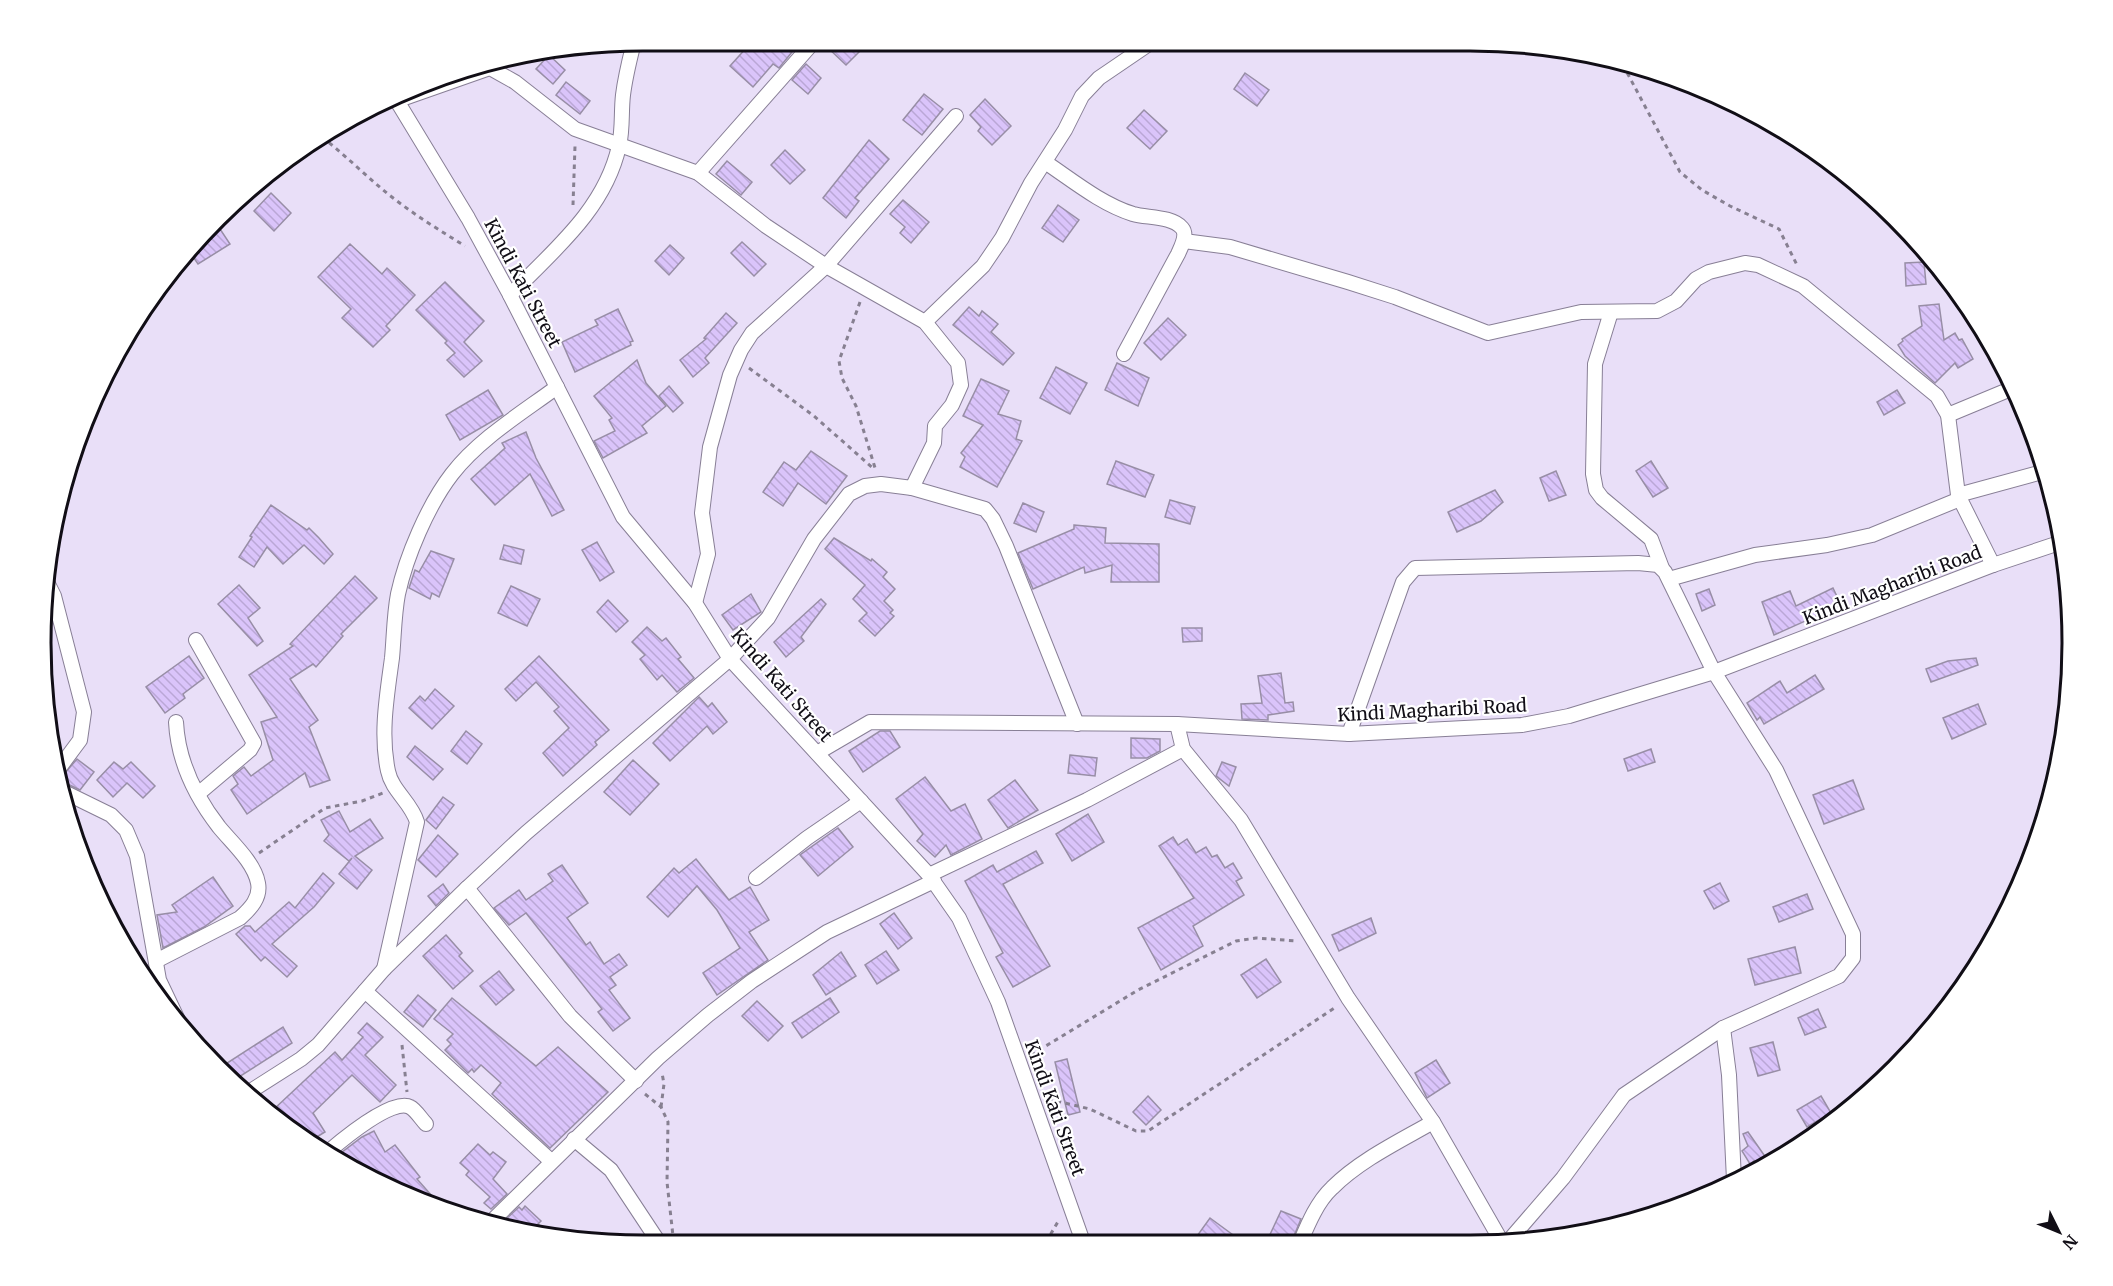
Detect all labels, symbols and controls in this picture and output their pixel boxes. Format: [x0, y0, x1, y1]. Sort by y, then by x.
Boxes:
street label: Kindi Kati Street [479, 215, 567, 351]
street label: Kindi Magharibi Road [1799, 540, 1985, 630]
street label: Kindi Kati Street [726, 624, 838, 746]
street label: Kindi Magharibi Road [1337, 694, 1527, 726]
street label: Kindi Kati Street [1020, 1037, 1090, 1179]
north arrow [2029, 1202, 2089, 1262]
text: N [2058, 1231, 2082, 1254]

